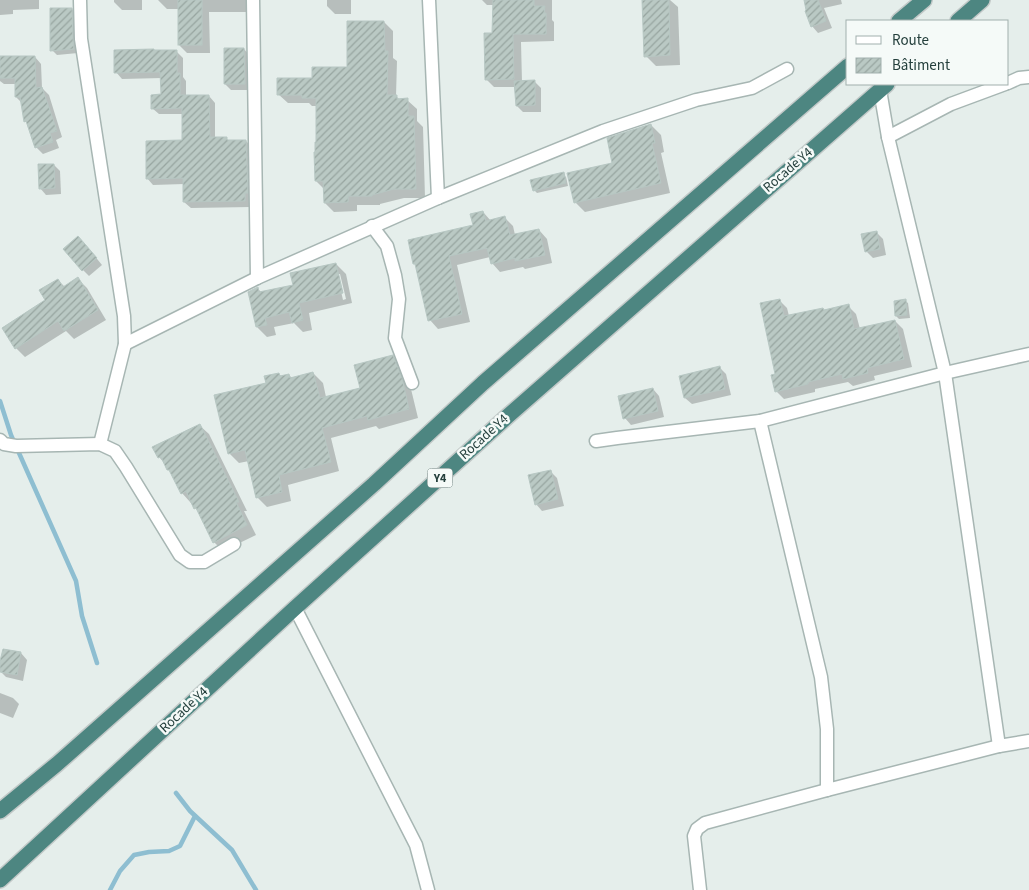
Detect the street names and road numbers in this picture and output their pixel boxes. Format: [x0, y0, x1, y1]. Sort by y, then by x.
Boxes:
street label: Rocade Y4 [759, 143, 817, 197]
street label: Rocade Y4 [455, 410, 513, 464]
road number: Y4 [428, 468, 452, 488]
street label: Rocade Y4 [155, 682, 213, 738]

